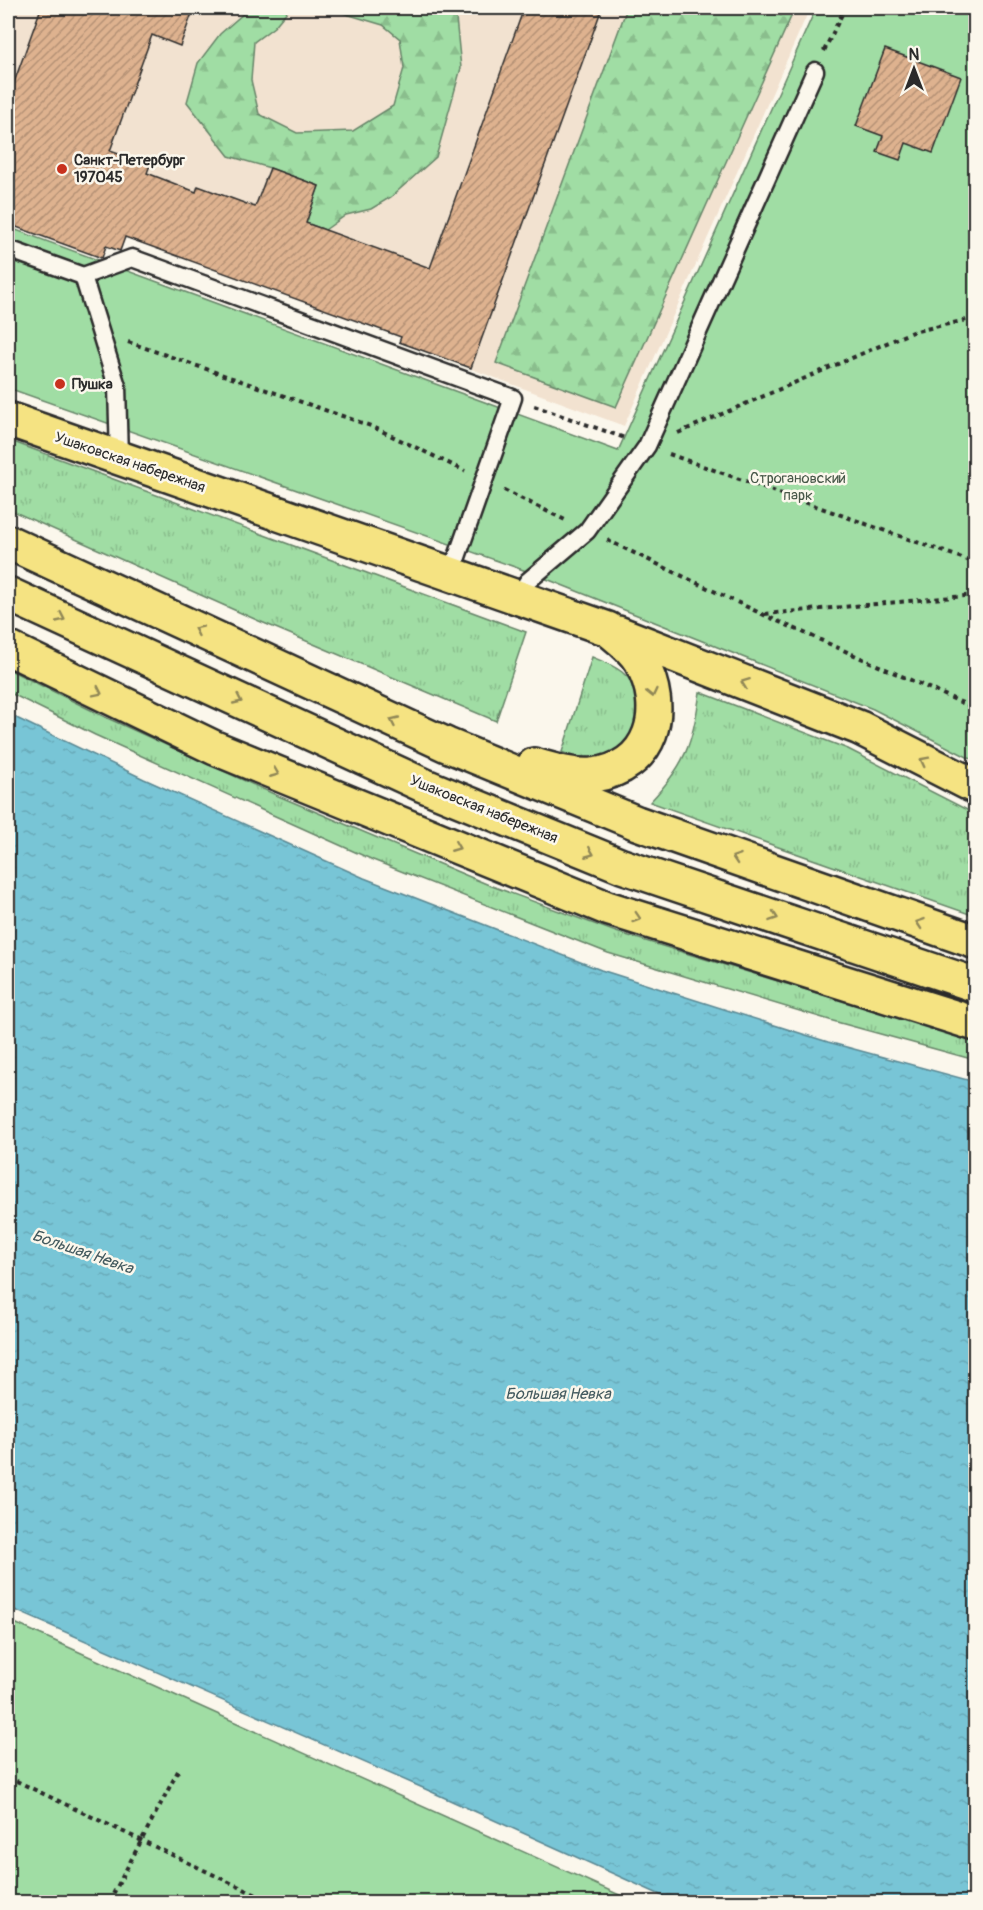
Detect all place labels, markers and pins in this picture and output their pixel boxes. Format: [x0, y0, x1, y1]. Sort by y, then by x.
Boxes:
place label: Санкт-Петербург 197045 [74, 151, 186, 187]
marker: Санкт-Петербург 197045 [55, 162, 69, 176]
place label: Пушка [72, 375, 113, 394]
marker: Пушка [53, 377, 67, 391]

